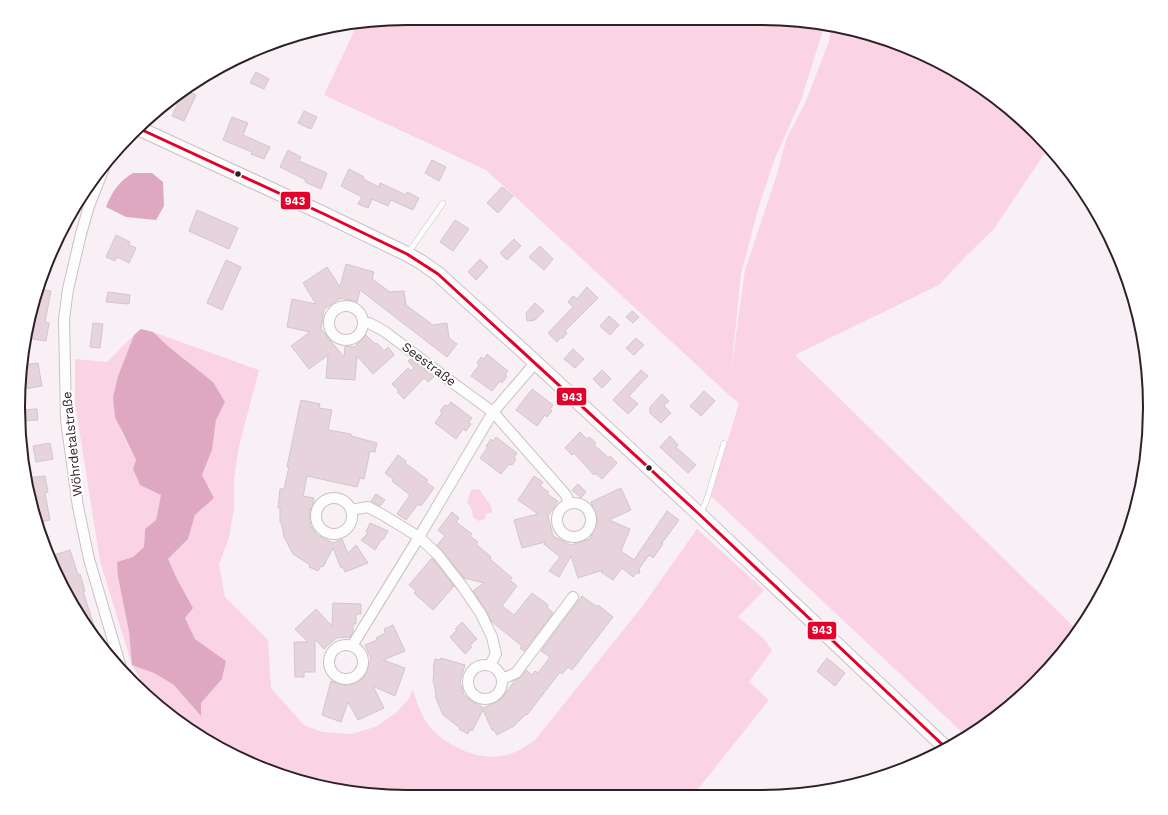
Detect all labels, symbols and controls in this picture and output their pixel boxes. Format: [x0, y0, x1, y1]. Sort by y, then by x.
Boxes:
unlabelled marker [233, 169, 243, 179]
line badge: 943 [280, 191, 311, 210]
text: 943 [285, 195, 306, 208]
street label: Seestraße [399, 339, 459, 389]
line badge: 943 [556, 387, 587, 406]
street label: Wöhrdetalstraße [59, 391, 85, 497]
text: 943 [562, 391, 583, 404]
unlabelled marker [644, 463, 654, 473]
line badge: 943 [807, 621, 837, 640]
text: 943 [812, 624, 833, 637]

